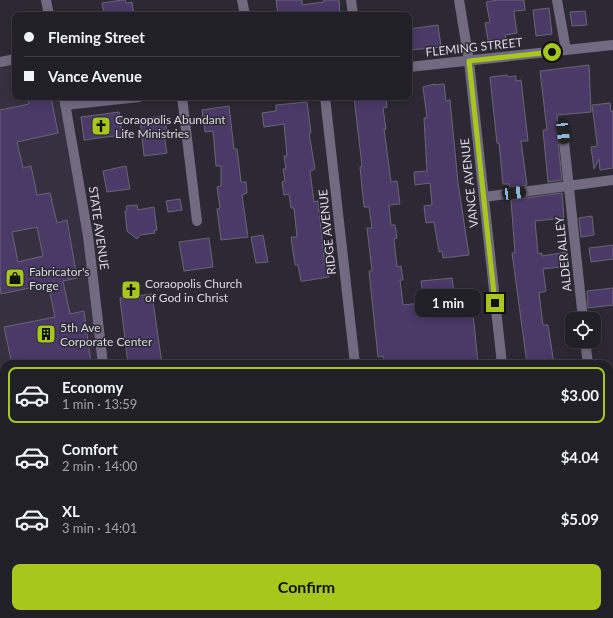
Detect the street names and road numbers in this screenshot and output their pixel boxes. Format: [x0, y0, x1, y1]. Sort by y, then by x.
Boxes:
street label: FLEMING STREET [425, 34, 523, 60]
street label: VANCE AVENUE [457, 137, 481, 228]
street label: STATE AVENUE [86, 185, 112, 271]
street label: RIDGE AVENUE [315, 188, 339, 275]
street label: ALDER ALLEY [552, 215, 574, 292]

